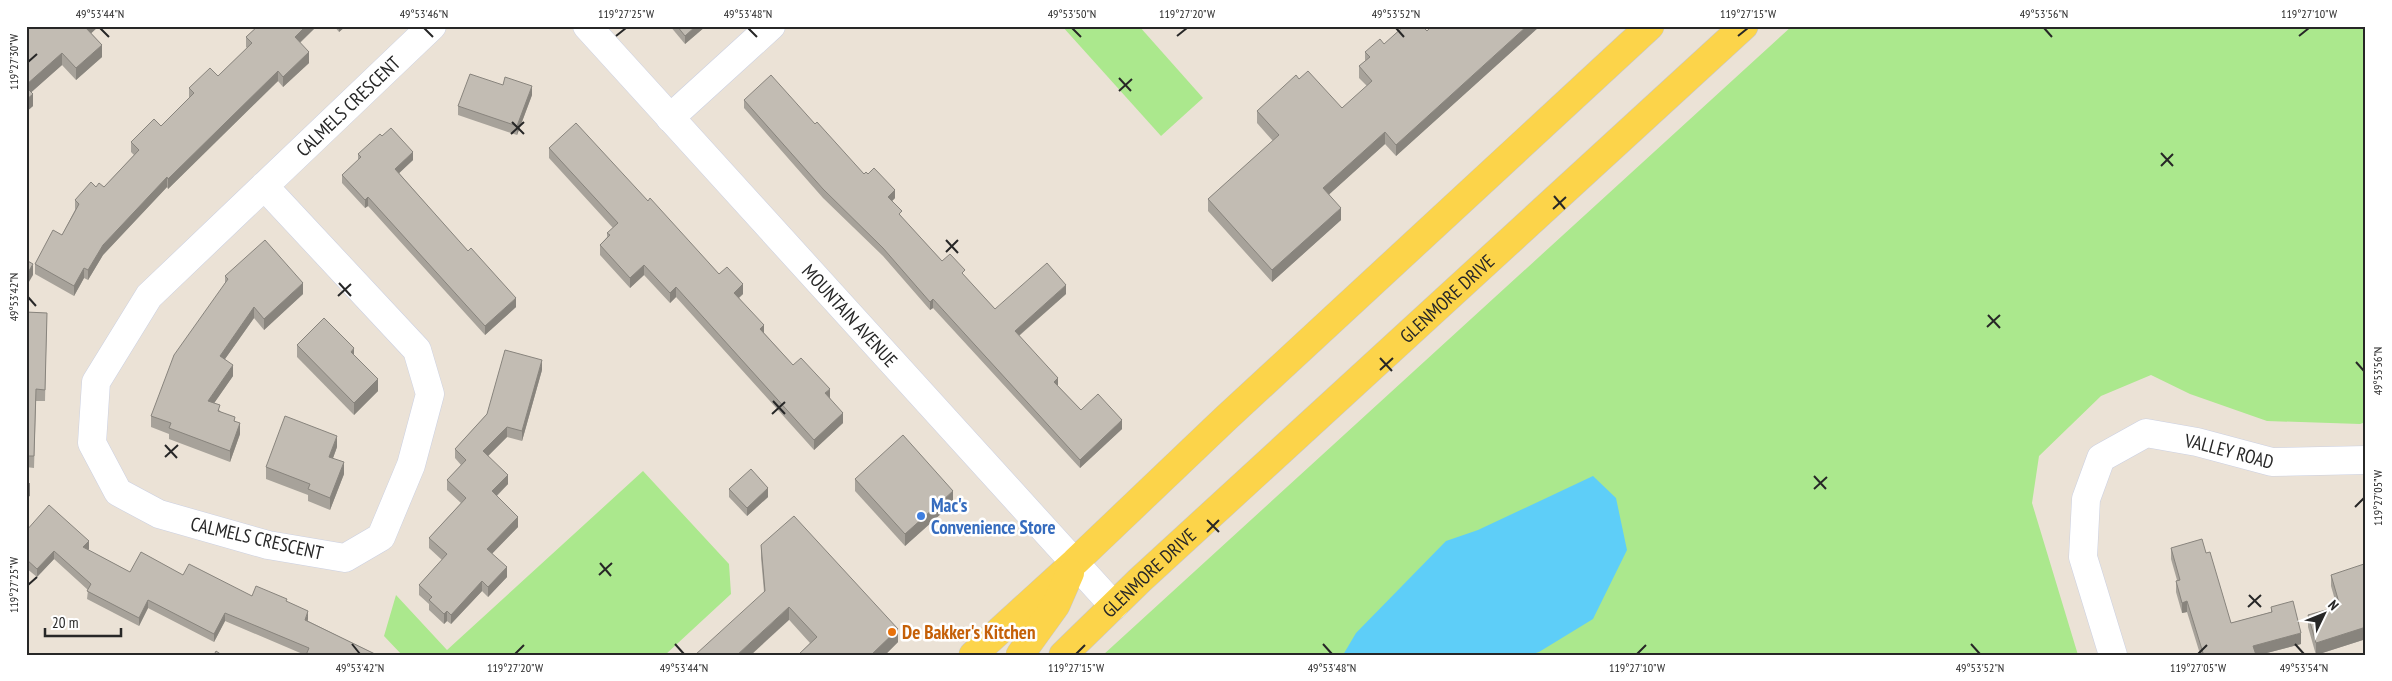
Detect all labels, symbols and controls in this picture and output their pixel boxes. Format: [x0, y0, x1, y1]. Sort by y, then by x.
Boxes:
text: 49°53'44"N [76, 6, 124, 21]
text: 49°53'46"N [400, 6, 448, 21]
text: 119°27'25"W [598, 6, 654, 21]
text: 49°53'48"N [724, 6, 772, 21]
text: 49°53'50"N [1048, 6, 1096, 21]
text: 119°27'20"W [1159, 6, 1215, 21]
text: 49°53'52"N [1372, 6, 1420, 21]
text: 119°27'15"W [1720, 6, 1776, 21]
text: 49°53'56"N [2020, 6, 2068, 21]
text: 119°27'10"W [2281, 6, 2337, 21]
text: 119°27'30"W [6, 34, 21, 90]
street label: CALMELS CRESCENT [291, 50, 406, 161]
street label: GLENMORE DRIVE [1395, 249, 1499, 348]
street label: MOUNTAIN AVENUE [797, 259, 903, 372]
text: 49°53'42"N [6, 273, 21, 321]
text: 49°53'56"N [2370, 347, 2385, 395]
street label: VALLEY ROAD [2182, 428, 2276, 474]
text: 119°27'05"W [2370, 470, 2385, 526]
place label: Mac's Convenience Store [931, 493, 1056, 539]
marker: Mac's Convenience Store [915, 510, 927, 522]
street label: CALMELS CRESCENT [188, 511, 326, 565]
street label: GLENMORE DRIVE [1097, 523, 1201, 622]
text: 119°27'25"W [6, 557, 21, 613]
north arrow [2300, 588, 2350, 638]
text: N [2324, 596, 2343, 614]
scale bar [45, 606, 121, 638]
text: 20 m [52, 613, 78, 632]
place label: De Bakker's Kitchen [902, 620, 1036, 644]
marker: De Bakker's Kitchen [886, 626, 898, 638]
text: 49°53'42"N [336, 660, 384, 675]
text: 119°27'20"W [487, 660, 543, 675]
text: 49°53'44"N [660, 660, 708, 675]
text: 119°27'15"W [1048, 660, 1104, 675]
text: 49°53'48"N [1308, 660, 1356, 675]
text: 119°27'10"W [1609, 660, 1665, 675]
text: 49°53'52"N [1956, 660, 2004, 675]
text: 119°27'05"W [2170, 660, 2226, 675]
text: 49°53'54"N [2280, 660, 2328, 675]

